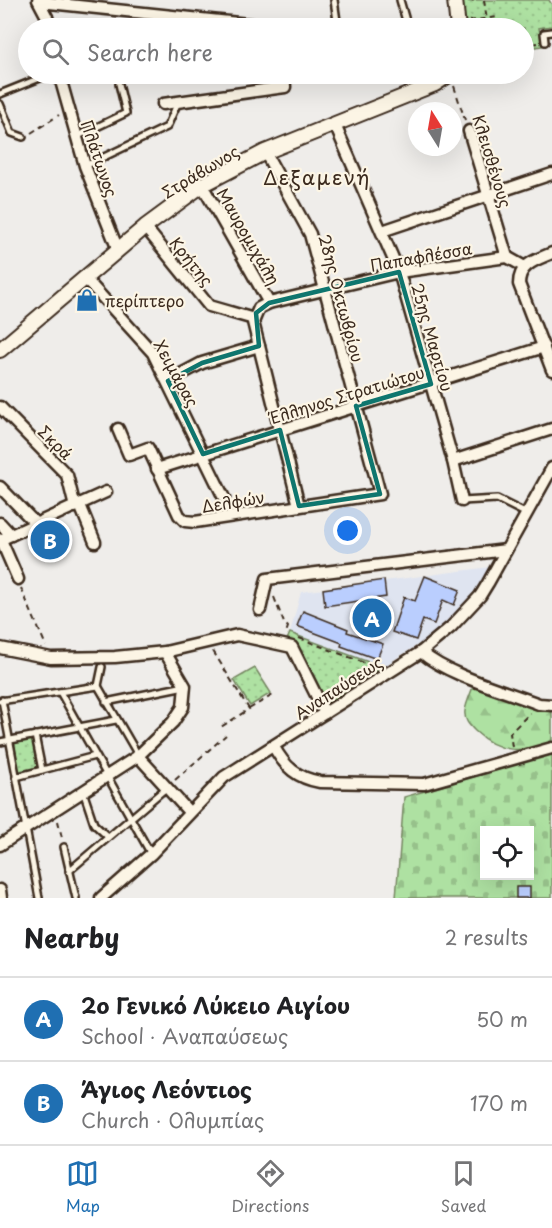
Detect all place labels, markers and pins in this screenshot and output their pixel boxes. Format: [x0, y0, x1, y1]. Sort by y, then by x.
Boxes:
shop icon: περίπτερο [74, 287, 100, 313]
place label: περίπτερο [105, 288, 184, 312]
pin: B [31, 518, 70, 562]
pin: A [352, 596, 392, 640]

